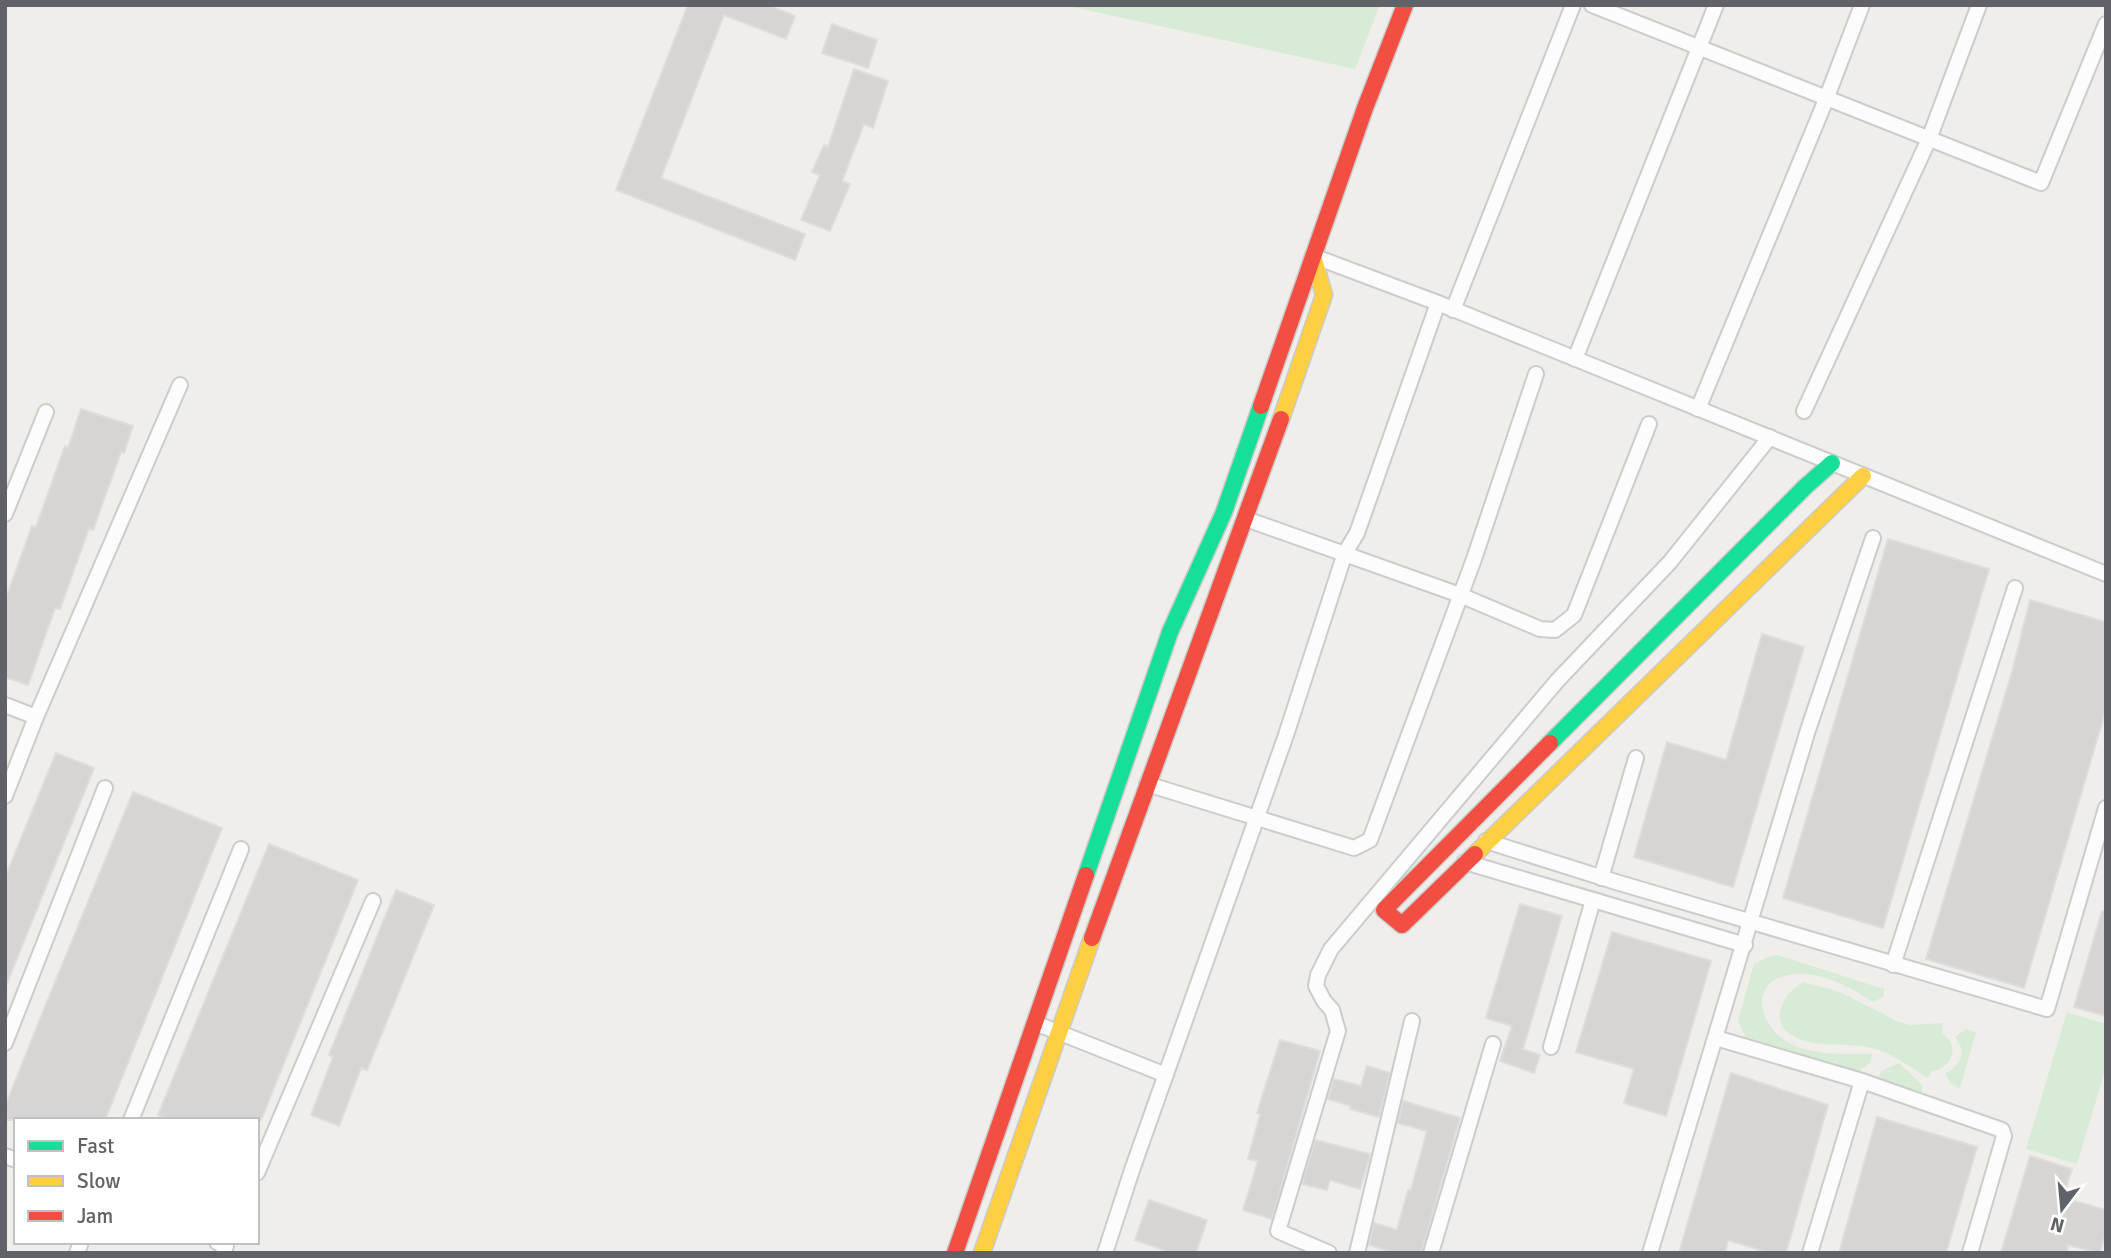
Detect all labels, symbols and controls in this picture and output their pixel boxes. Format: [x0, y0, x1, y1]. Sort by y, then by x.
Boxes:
legend [14, 1118, 259, 1244]
text: Fast [77, 1133, 114, 1159]
text: Slow [77, 1168, 121, 1194]
north arrow [2027, 1174, 2097, 1244]
text: Jam [77, 1203, 113, 1229]
text: N [2048, 1211, 2067, 1238]

